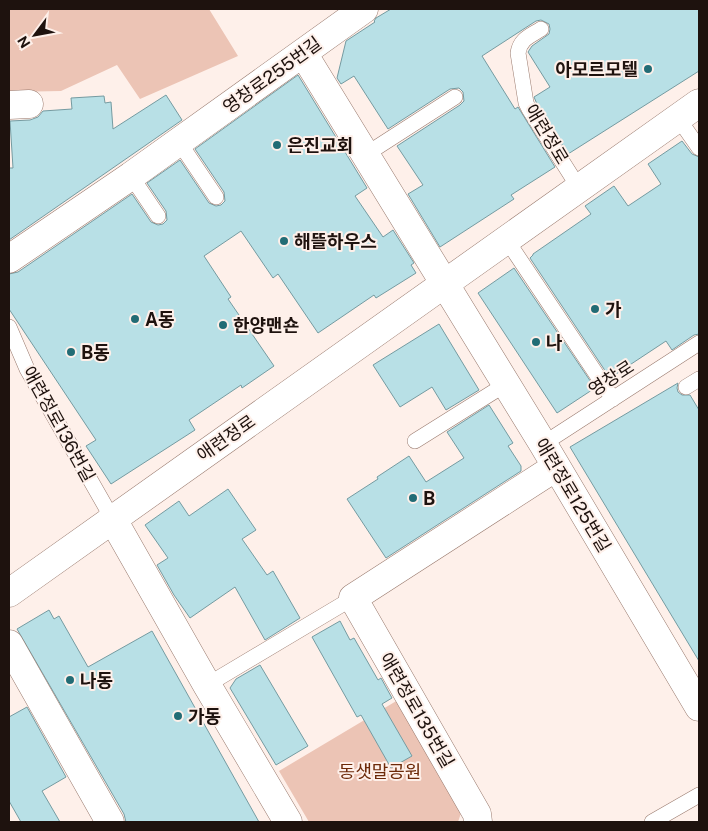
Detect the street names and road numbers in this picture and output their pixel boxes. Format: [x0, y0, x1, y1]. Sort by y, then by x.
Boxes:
street label: 영창로255번길 [219, 32, 325, 118]
street label: 애련정로 [521, 100, 573, 168]
street label: 영창로 [584, 356, 638, 400]
street label: 애련정로136번길 [19, 362, 99, 486]
street label: 애련정로 [193, 410, 259, 466]
street label: 애련정로125번길 [531, 434, 615, 556]
street label: 애련정로135번길 [376, 649, 458, 771]

